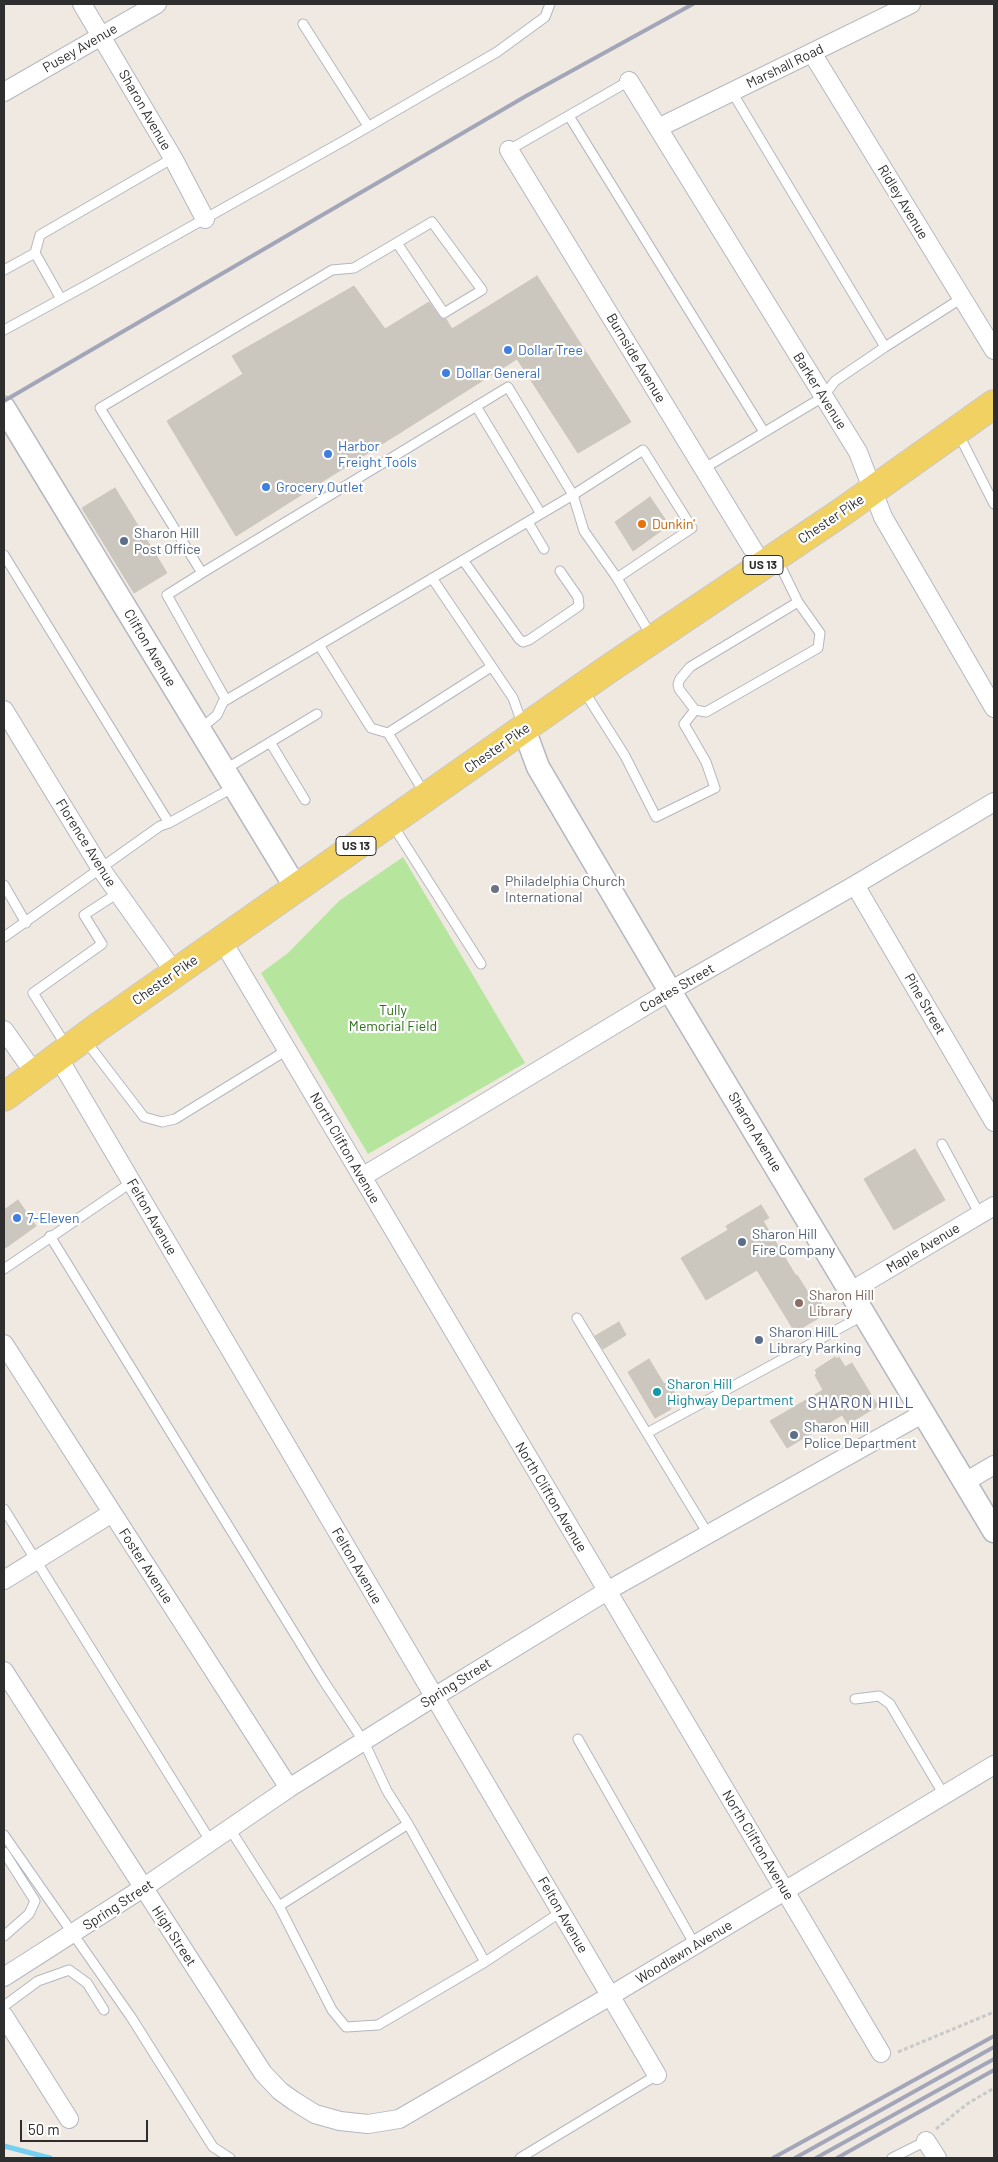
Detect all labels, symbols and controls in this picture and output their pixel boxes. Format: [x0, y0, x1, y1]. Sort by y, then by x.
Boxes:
street label: Pusey Avenue [40, 20, 120, 76]
street label: Marshall Road [744, 40, 826, 92]
street label: Sharon Avenue [115, 67, 175, 153]
street label: Ridley Avenue [874, 162, 932, 242]
street label: Burnside Avenue [603, 310, 669, 406]
place label: Dollar Tree [518, 342, 583, 358]
marker: Dollar Tree [502, 344, 514, 356]
street label: Barker Avenue [790, 349, 850, 433]
place label: Dollar General [456, 365, 540, 381]
marker: Dollar General [440, 367, 452, 379]
place label: Harbor Freight Tools [338, 438, 417, 471]
marker: Harbor Freight Tools [322, 448, 334, 460]
place label: Grocery Outlet [276, 479, 364, 495]
marker: Grocery Outlet [260, 481, 272, 493]
street label: Chester Pike [795, 491, 867, 547]
place label: Dunkin' [652, 516, 695, 532]
marker: Dunkin' [636, 518, 648, 530]
place label: Sharon Hill Post Office [134, 525, 201, 558]
marker: Sharon Hill Post Office [118, 535, 130, 547]
road number: US 13 [743, 556, 783, 574]
street label: Clifton Avenue [120, 606, 180, 690]
street label: Chester Pike [461, 719, 533, 777]
street label: Florence Avenue [52, 796, 120, 890]
road number: US 13 [336, 836, 376, 856]
place label: Philadelphia Church International [505, 873, 625, 906]
marker: Philadelphia Church International [489, 883, 501, 895]
street label: Chester Pike [129, 951, 201, 1009]
street label: Coates Street [637, 960, 717, 1016]
street label: Pine Street [901, 970, 949, 1038]
park label: Tully Memorial Field [349, 1002, 437, 1034]
street label: North Clifton Avenue [306, 1089, 384, 1207]
street label: Sharon Avenue [725, 1089, 785, 1175]
street label: Felton Avenue [123, 1176, 181, 1258]
place label: 7-Eleven [27, 1210, 80, 1226]
marker: 7-Eleven [11, 1212, 23, 1224]
street label: Maple Avenue [883, 1219, 963, 1277]
place label: Sharon Hill Fire Company [752, 1226, 835, 1258]
marker: Sharon Hill Fire Company [736, 1236, 748, 1248]
place label: Sharon Hill Library [809, 1287, 874, 1320]
marker: Sharon Hill Library [793, 1297, 805, 1309]
place label: Sharon HilL Library Parking [769, 1324, 861, 1356]
marker: Sharon HilL Library Parking [753, 1334, 765, 1346]
place label: Sharon Hill Highway Department [667, 1376, 794, 1408]
marker: Sharon Hill Highway Department [651, 1386, 663, 1398]
district label: SHARON HILL [806, 1393, 916, 1413]
place label: Sharon Hill Police Department [804, 1419, 917, 1451]
marker: Sharon Hill Police Department [788, 1429, 800, 1441]
street label: North Clifton Avenue [511, 1439, 591, 1555]
street label: Foster Avenue [115, 1525, 177, 1607]
street label: Felton Avenue [328, 1525, 386, 1607]
street label: Spring Street [417, 1655, 495, 1711]
street label: North Clifton Avenue [718, 1787, 798, 1903]
street label: Felton Avenue [534, 1874, 592, 1956]
street label: Spring Street [80, 1876, 156, 1934]
street label: High Street [148, 1903, 200, 1969]
street label: Woodlawn Avenue [633, 1917, 735, 1987]
scale bar [22, 2110, 150, 2142]
text: 50 m [28, 2120, 60, 2138]

